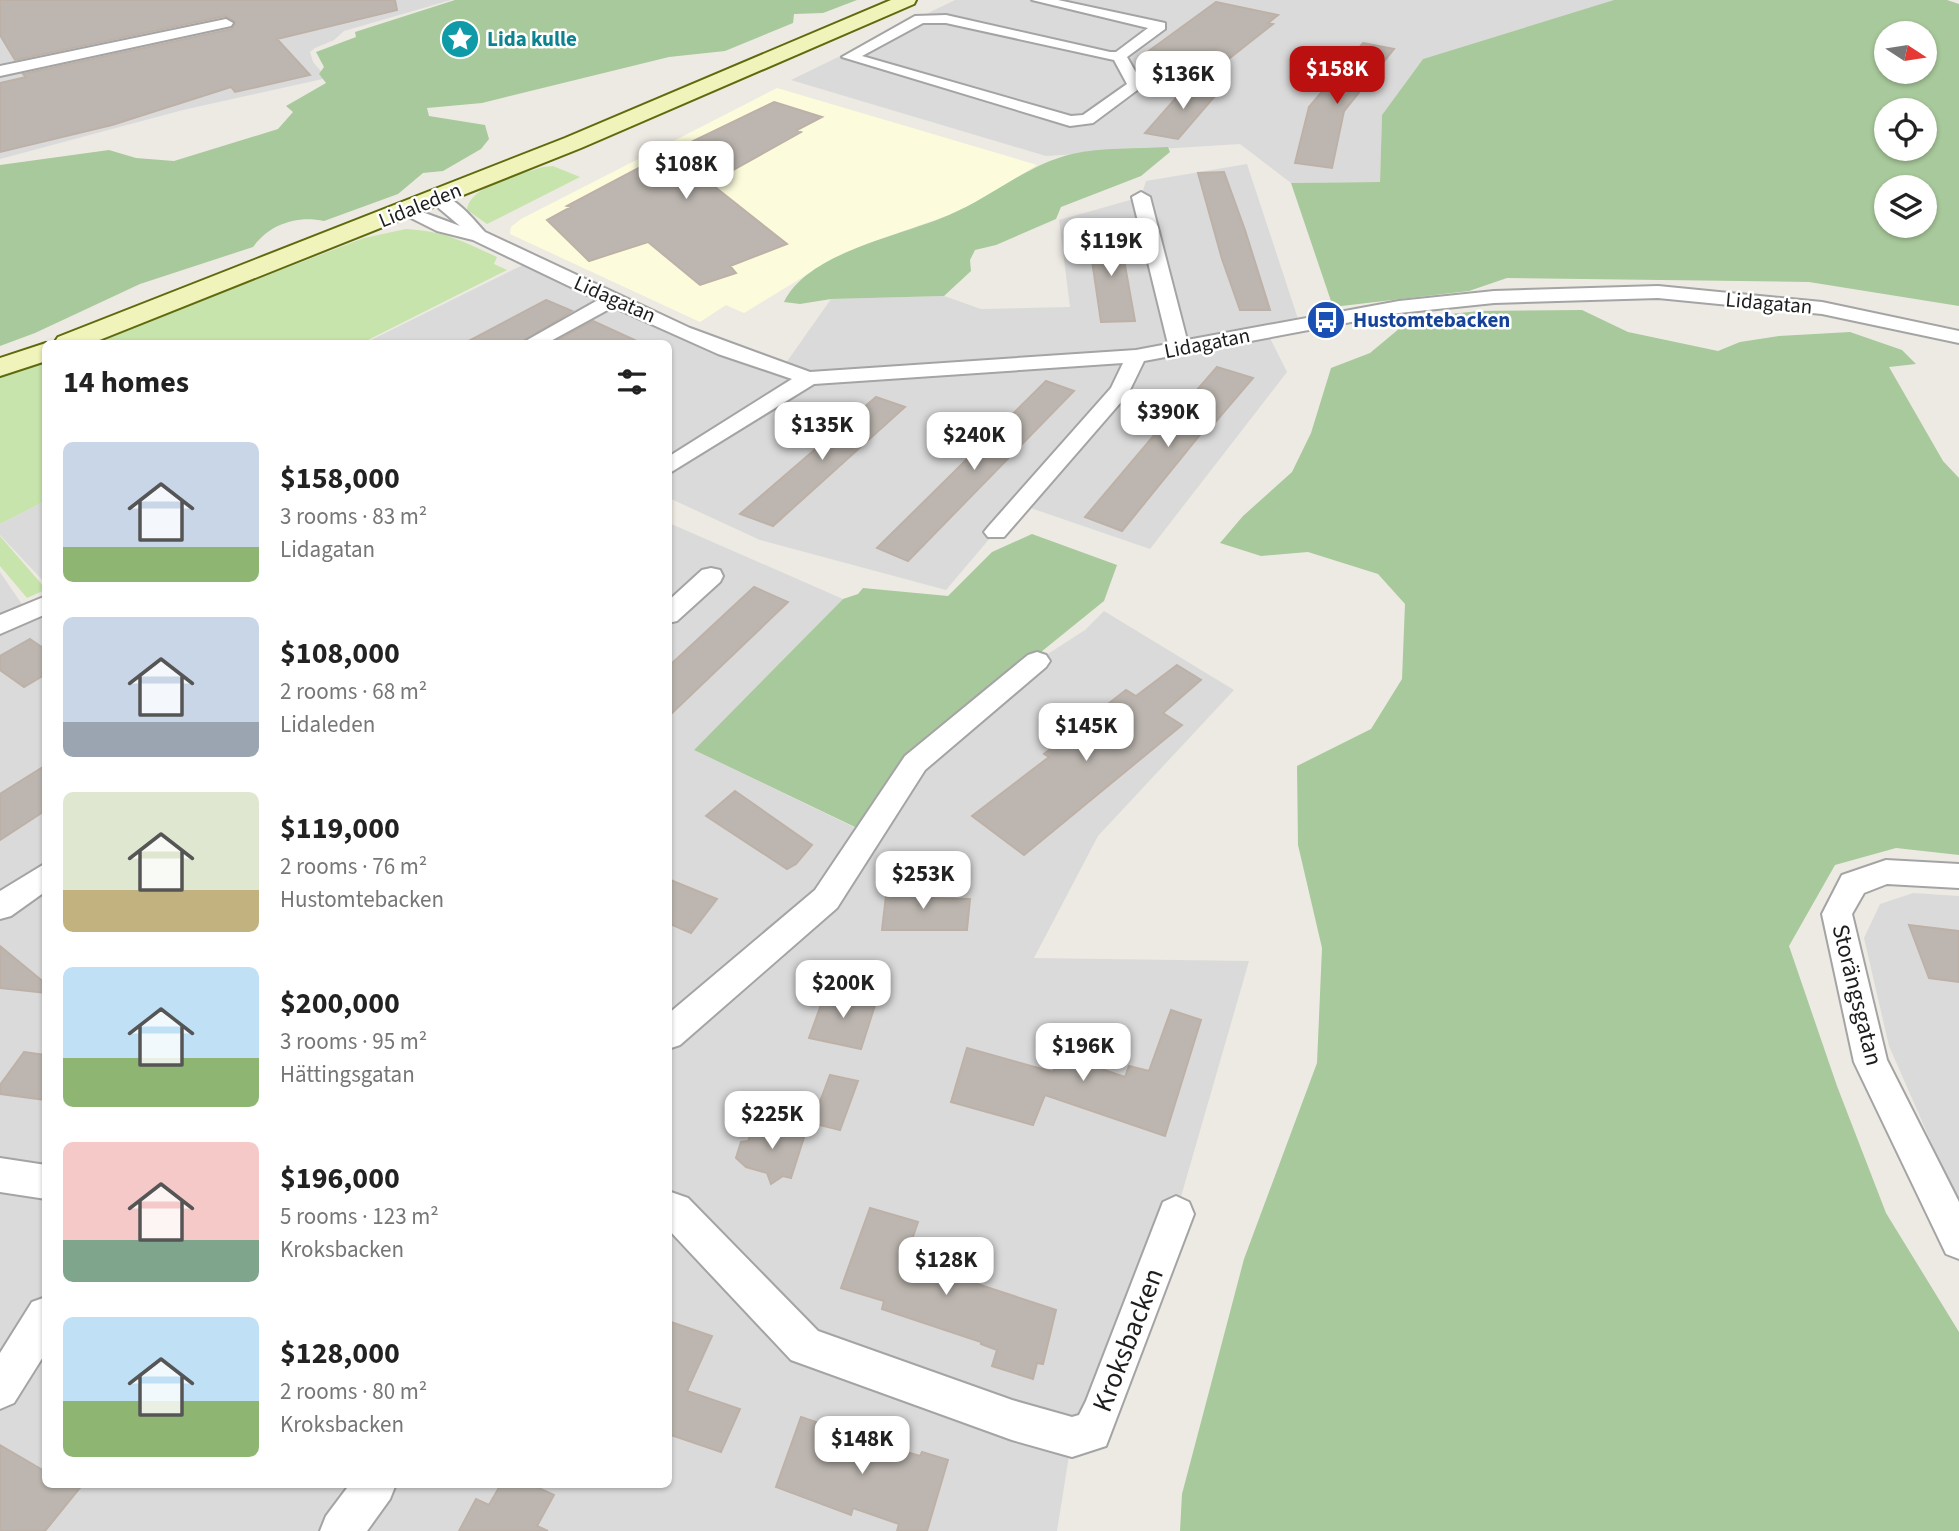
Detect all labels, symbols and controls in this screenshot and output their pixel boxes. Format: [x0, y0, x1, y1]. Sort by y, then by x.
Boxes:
place icon: Lida kulle [439, 18, 481, 60]
north arrow [1874, 21, 1937, 84]
map controls [1874, 21, 1937, 238]
place label: Lida kulle [487, 24, 577, 54]
pin: $158K [1288, 46, 1386, 106]
pin: $136K [1134, 52, 1232, 111]
text: $158K [1306, 52, 1368, 85]
text: $136K [1152, 57, 1214, 90]
button: locate [1874, 98, 1937, 161]
pin: $108K [637, 142, 735, 201]
text: $108K [655, 147, 717, 180]
street label: Lidaleden [374, 175, 466, 235]
button: layers [1874, 175, 1937, 238]
pin: $119K [1062, 218, 1160, 278]
text: $119K [1080, 224, 1142, 257]
street label: Lidagatan [569, 268, 661, 330]
street label: Lidagatan [1724, 284, 1814, 322]
bus stop icon: Hustomtebacken [1305, 299, 1347, 341]
place label: Hustomtebacken [1353, 305, 1510, 335]
street label: Lidagatan [1161, 320, 1253, 366]
text: 14 homes [63, 361, 189, 404]
icon: filters [613, 363, 651, 401]
pin: $390K [1119, 390, 1217, 449]
text: $390K [1137, 395, 1199, 428]
pin: $135K [773, 402, 871, 462]
text: $135K [791, 408, 853, 441]
pin: $240K [925, 412, 1023, 472]
text: $240K [943, 418, 1005, 451]
text: $158,000 [280, 457, 400, 500]
icon: home [119, 470, 203, 554]
text: 3 rooms · 83 m² [280, 500, 427, 533]
text: Lidagatan [280, 533, 375, 566]
text: $108,000 [280, 632, 400, 675]
icon: home [119, 645, 203, 729]
text: 2 rooms · 68 m² [280, 675, 427, 708]
pin: $145K [1037, 704, 1135, 763]
text: Lidaleden [280, 708, 375, 741]
text: $145K [1055, 709, 1117, 742]
text: $119,000 [280, 807, 400, 850]
icon: home [119, 820, 203, 904]
text: 2 rooms · 76 m² [280, 850, 427, 883]
pin: $253K [874, 852, 972, 911]
text: $253K [892, 857, 954, 890]
text: Hustomtebacken [280, 883, 444, 916]
street label: Storängsgatan [1823, 921, 1891, 1069]
pin: $200K [794, 960, 892, 1020]
text: $200K [812, 966, 874, 999]
text: $200,000 [280, 982, 400, 1025]
icon: home [119, 995, 203, 1079]
pin: $196K [1034, 1024, 1132, 1083]
text: 3 rooms · 95 m² [280, 1025, 427, 1058]
text: $196K [1052, 1029, 1114, 1062]
text: Hättingsgatan [280, 1058, 415, 1091]
pin: $225K [723, 1092, 821, 1151]
text: $225K [741, 1097, 803, 1130]
text: $196,000 [280, 1157, 400, 1200]
icon: home [119, 1170, 203, 1254]
text: 5 rooms · 123 m² [280, 1200, 439, 1233]
text: Kroksbacken [280, 1233, 404, 1266]
pin: $128K [897, 1238, 995, 1297]
text: $128K [915, 1243, 977, 1276]
street label: Kroksbacken [1082, 1262, 1174, 1418]
text: $128,000 [280, 1332, 400, 1375]
icon: home [119, 1345, 203, 1429]
text: 2 rooms · 80 m² [280, 1375, 427, 1408]
text: Kroksbacken [280, 1408, 404, 1441]
pin: $148K [813, 1416, 911, 1476]
text: $148K [831, 1422, 893, 1455]

